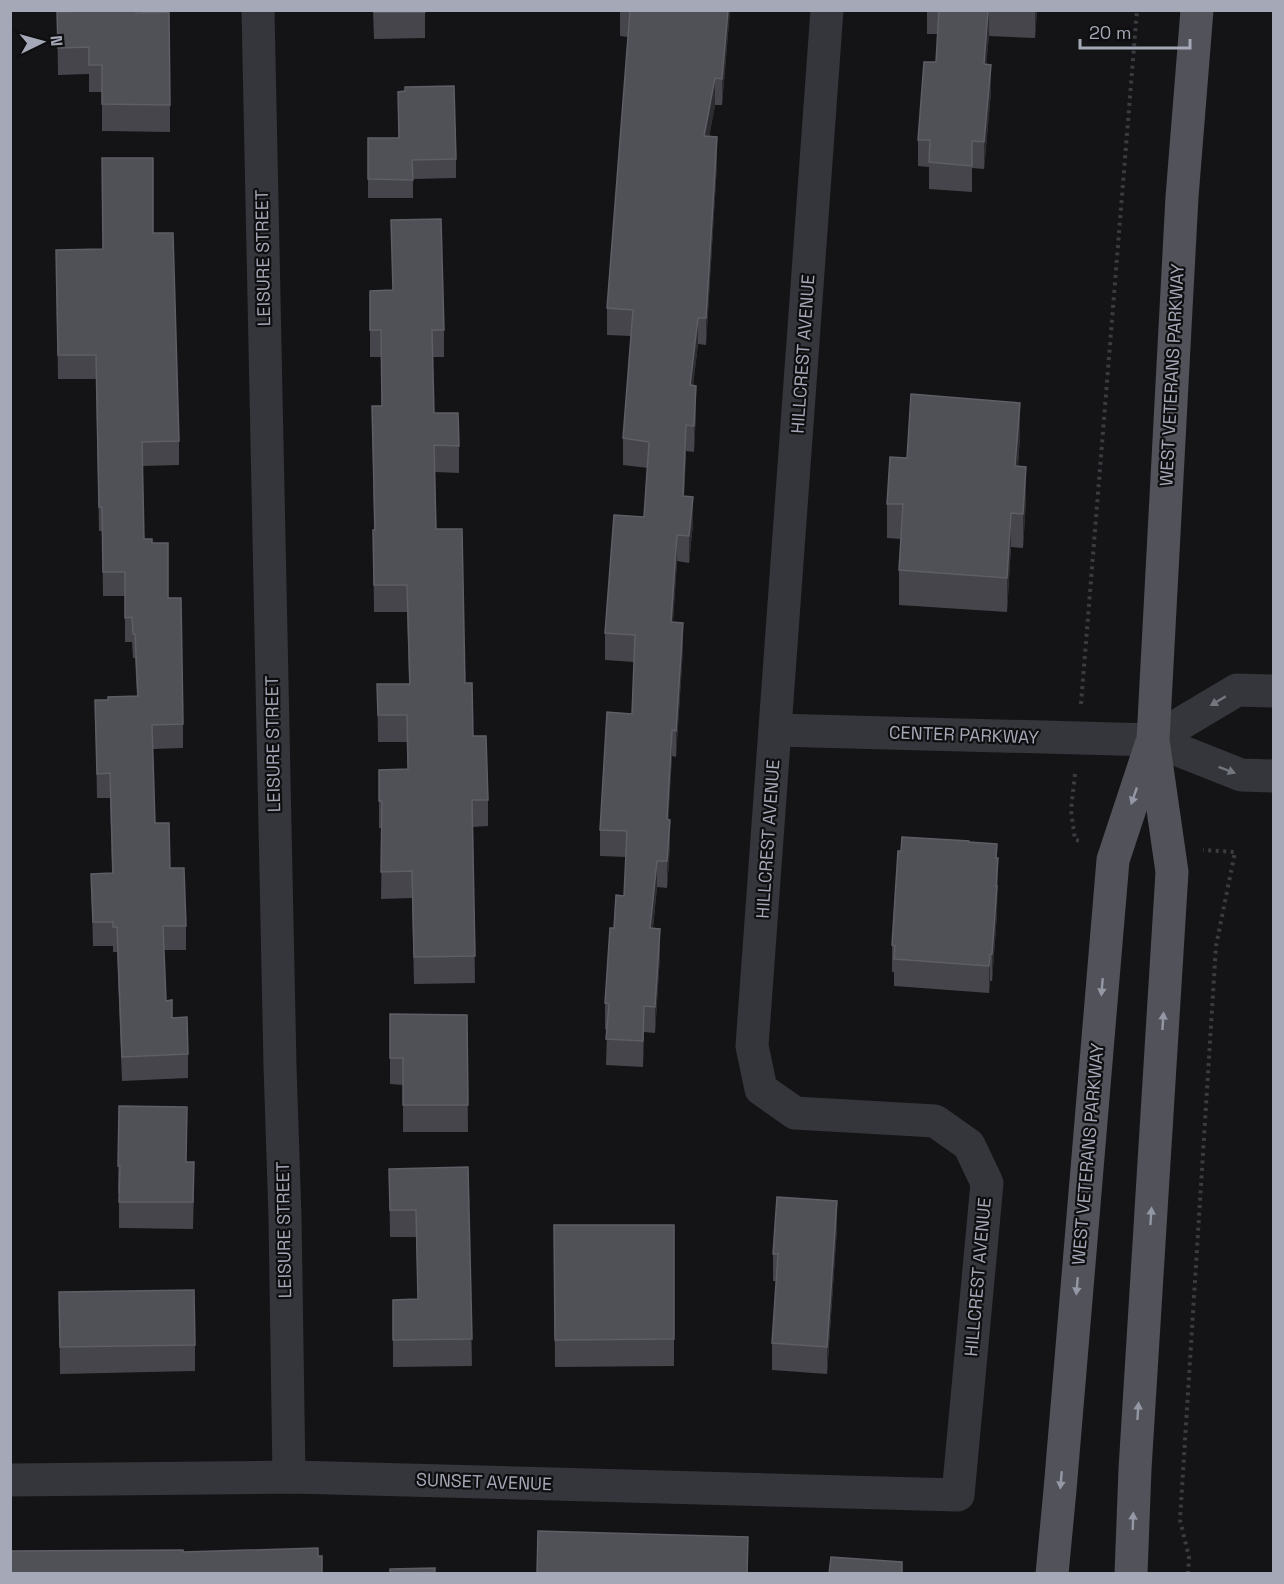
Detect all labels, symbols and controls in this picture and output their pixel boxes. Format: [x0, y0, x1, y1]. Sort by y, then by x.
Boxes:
north arrow [12, 12, 72, 72]
scale bar [1080, 12, 1190, 50]
text: 20 m [1089, 21, 1132, 44]
text: N [46, 34, 67, 47]
street label: LEISURE STREET [250, 189, 275, 327]
street label: WEST VETERANS PARKWAY [1154, 263, 1189, 487]
street label: HILLCREST AVENUE [785, 274, 820, 434]
street label: LEISURE STREET [260, 675, 285, 813]
one-way arrow [1210, 696, 1226, 707]
street label: CENTER PARKWAY [889, 720, 1039, 749]
street label: HILLCREST AVENUE [750, 759, 785, 919]
one-way arrow [1218, 765, 1236, 775]
one-way arrow [1129, 787, 1138, 805]
one-way arrow [1097, 977, 1107, 996]
one-way arrow [1158, 1012, 1168, 1031]
street label: WEST VETERANS PARKWAY [1066, 1042, 1109, 1266]
street label: LEISURE STREET [271, 1161, 296, 1299]
street label: HILLCREST AVENUE [959, 1197, 996, 1357]
one-way arrow [1146, 1207, 1155, 1226]
one-way arrow [1072, 1276, 1082, 1295]
one-way arrow [1134, 1401, 1143, 1420]
street label: SUNSET AVENUE [415, 1468, 553, 1495]
one-way arrow [1056, 1471, 1066, 1490]
one-way arrow [1128, 1512, 1137, 1531]

